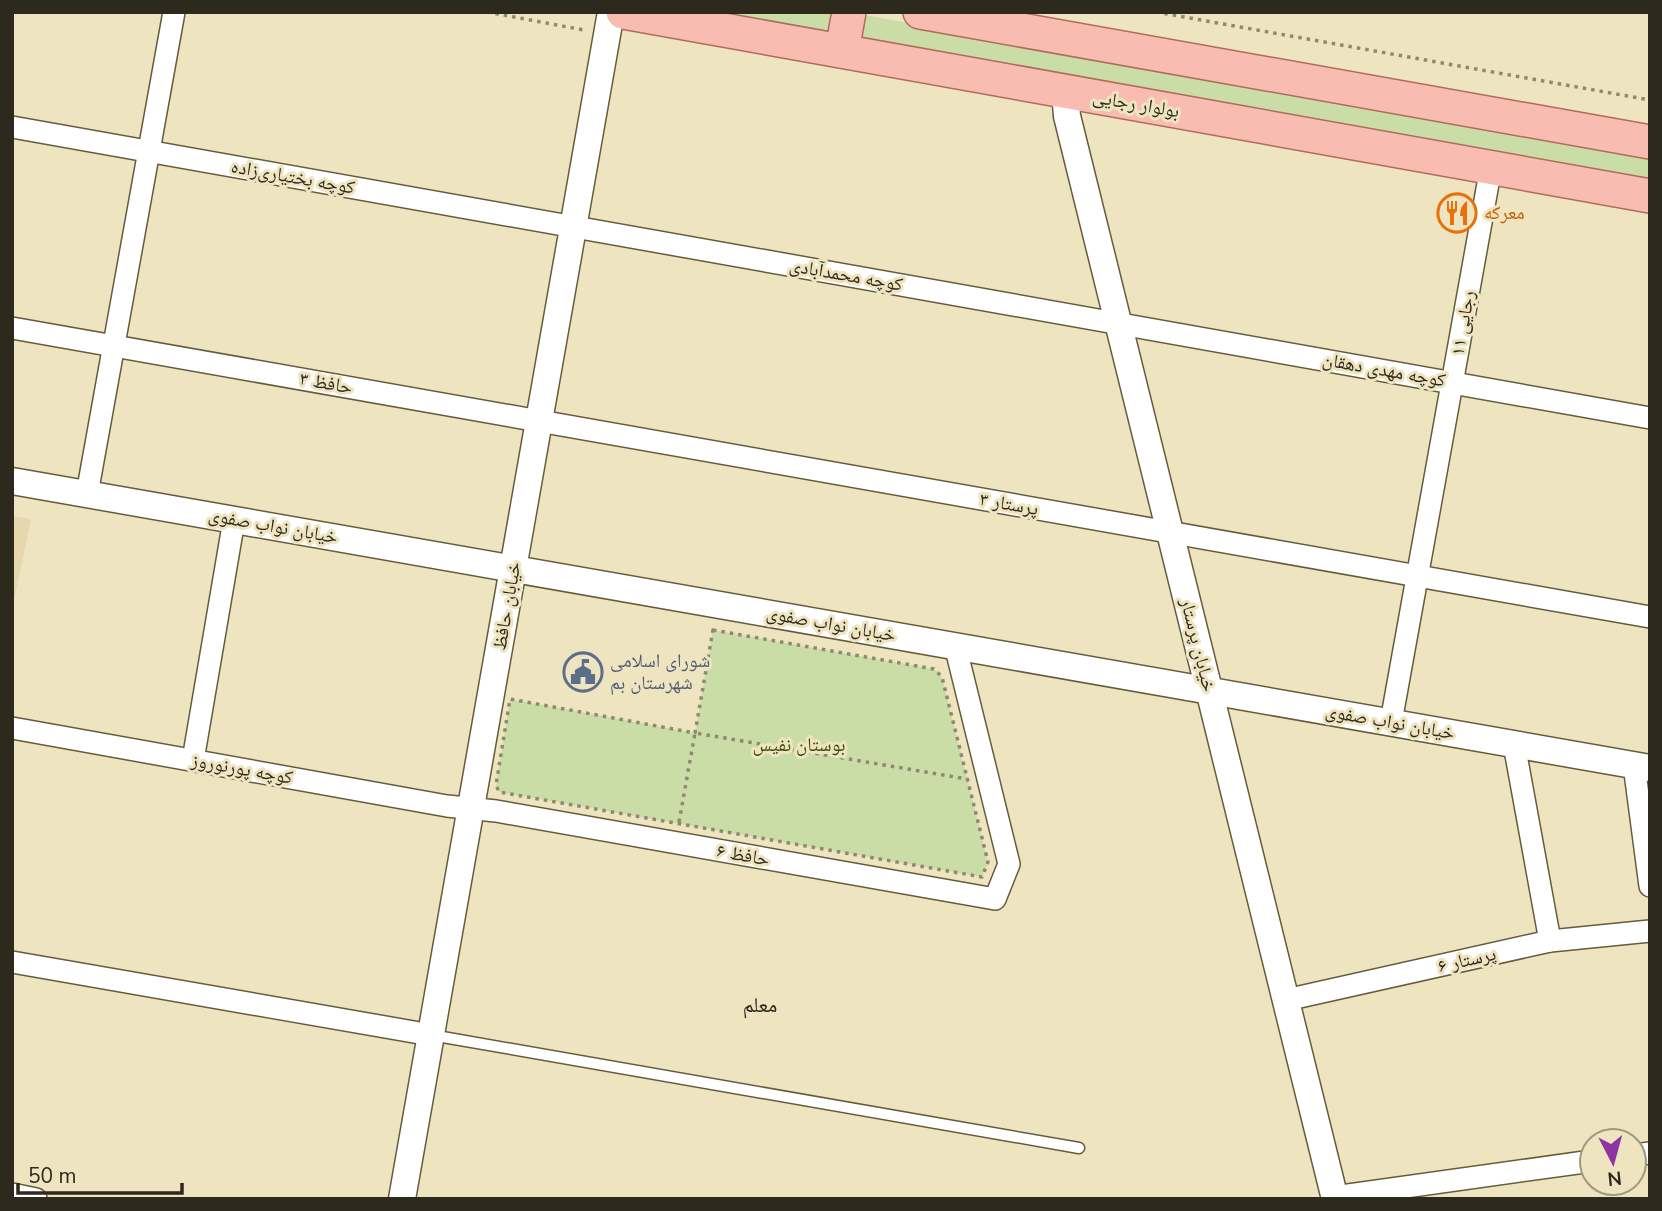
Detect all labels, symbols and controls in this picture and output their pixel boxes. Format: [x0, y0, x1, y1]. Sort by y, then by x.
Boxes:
street label: بولوار رجایی [1091, 84, 1181, 124]
street label: کوچه بختیاری‌زاده [229, 153, 357, 201]
restaurant icon: معرکه [1436, 192, 1478, 234]
place label: معرکه [1484, 200, 1525, 226]
street label: کوچه محمدآبادی [787, 252, 905, 298]
street label: رجایی ۱۱ [1444, 288, 1482, 358]
street label: کوچه مهدی دهقان [1320, 346, 1448, 394]
street label: حافظ ۳ [298, 366, 354, 400]
street label: پرستار ۳ [978, 486, 1040, 522]
street label: خیابان نواب صفوی [206, 502, 340, 550]
street label: خیابان حافظ [486, 560, 528, 652]
street label: خیابان پرستار [1174, 595, 1222, 694]
street label: خیابان نواب صفوی [764, 600, 898, 648]
place label: شورای اسلامی شهرستان بم [610, 648, 710, 696]
public building icon: شورای اسلامی شهرستان بم [562, 651, 604, 693]
street label: خیابان نواب صفوی [1323, 698, 1457, 746]
park label: بوستان نفیس [752, 732, 846, 758]
street label: کوچه پورنوروز [188, 747, 295, 791]
street label: حافظ ۶ [715, 838, 771, 872]
street label: پرستار ۶ [1435, 941, 1499, 979]
district label: معلم [743, 991, 777, 1019]
north arrow [1578, 1127, 1648, 1197]
scale bar [18, 1152, 182, 1196]
text: 50 m [28, 1162, 77, 1190]
text: N [1606, 1164, 1623, 1192]

